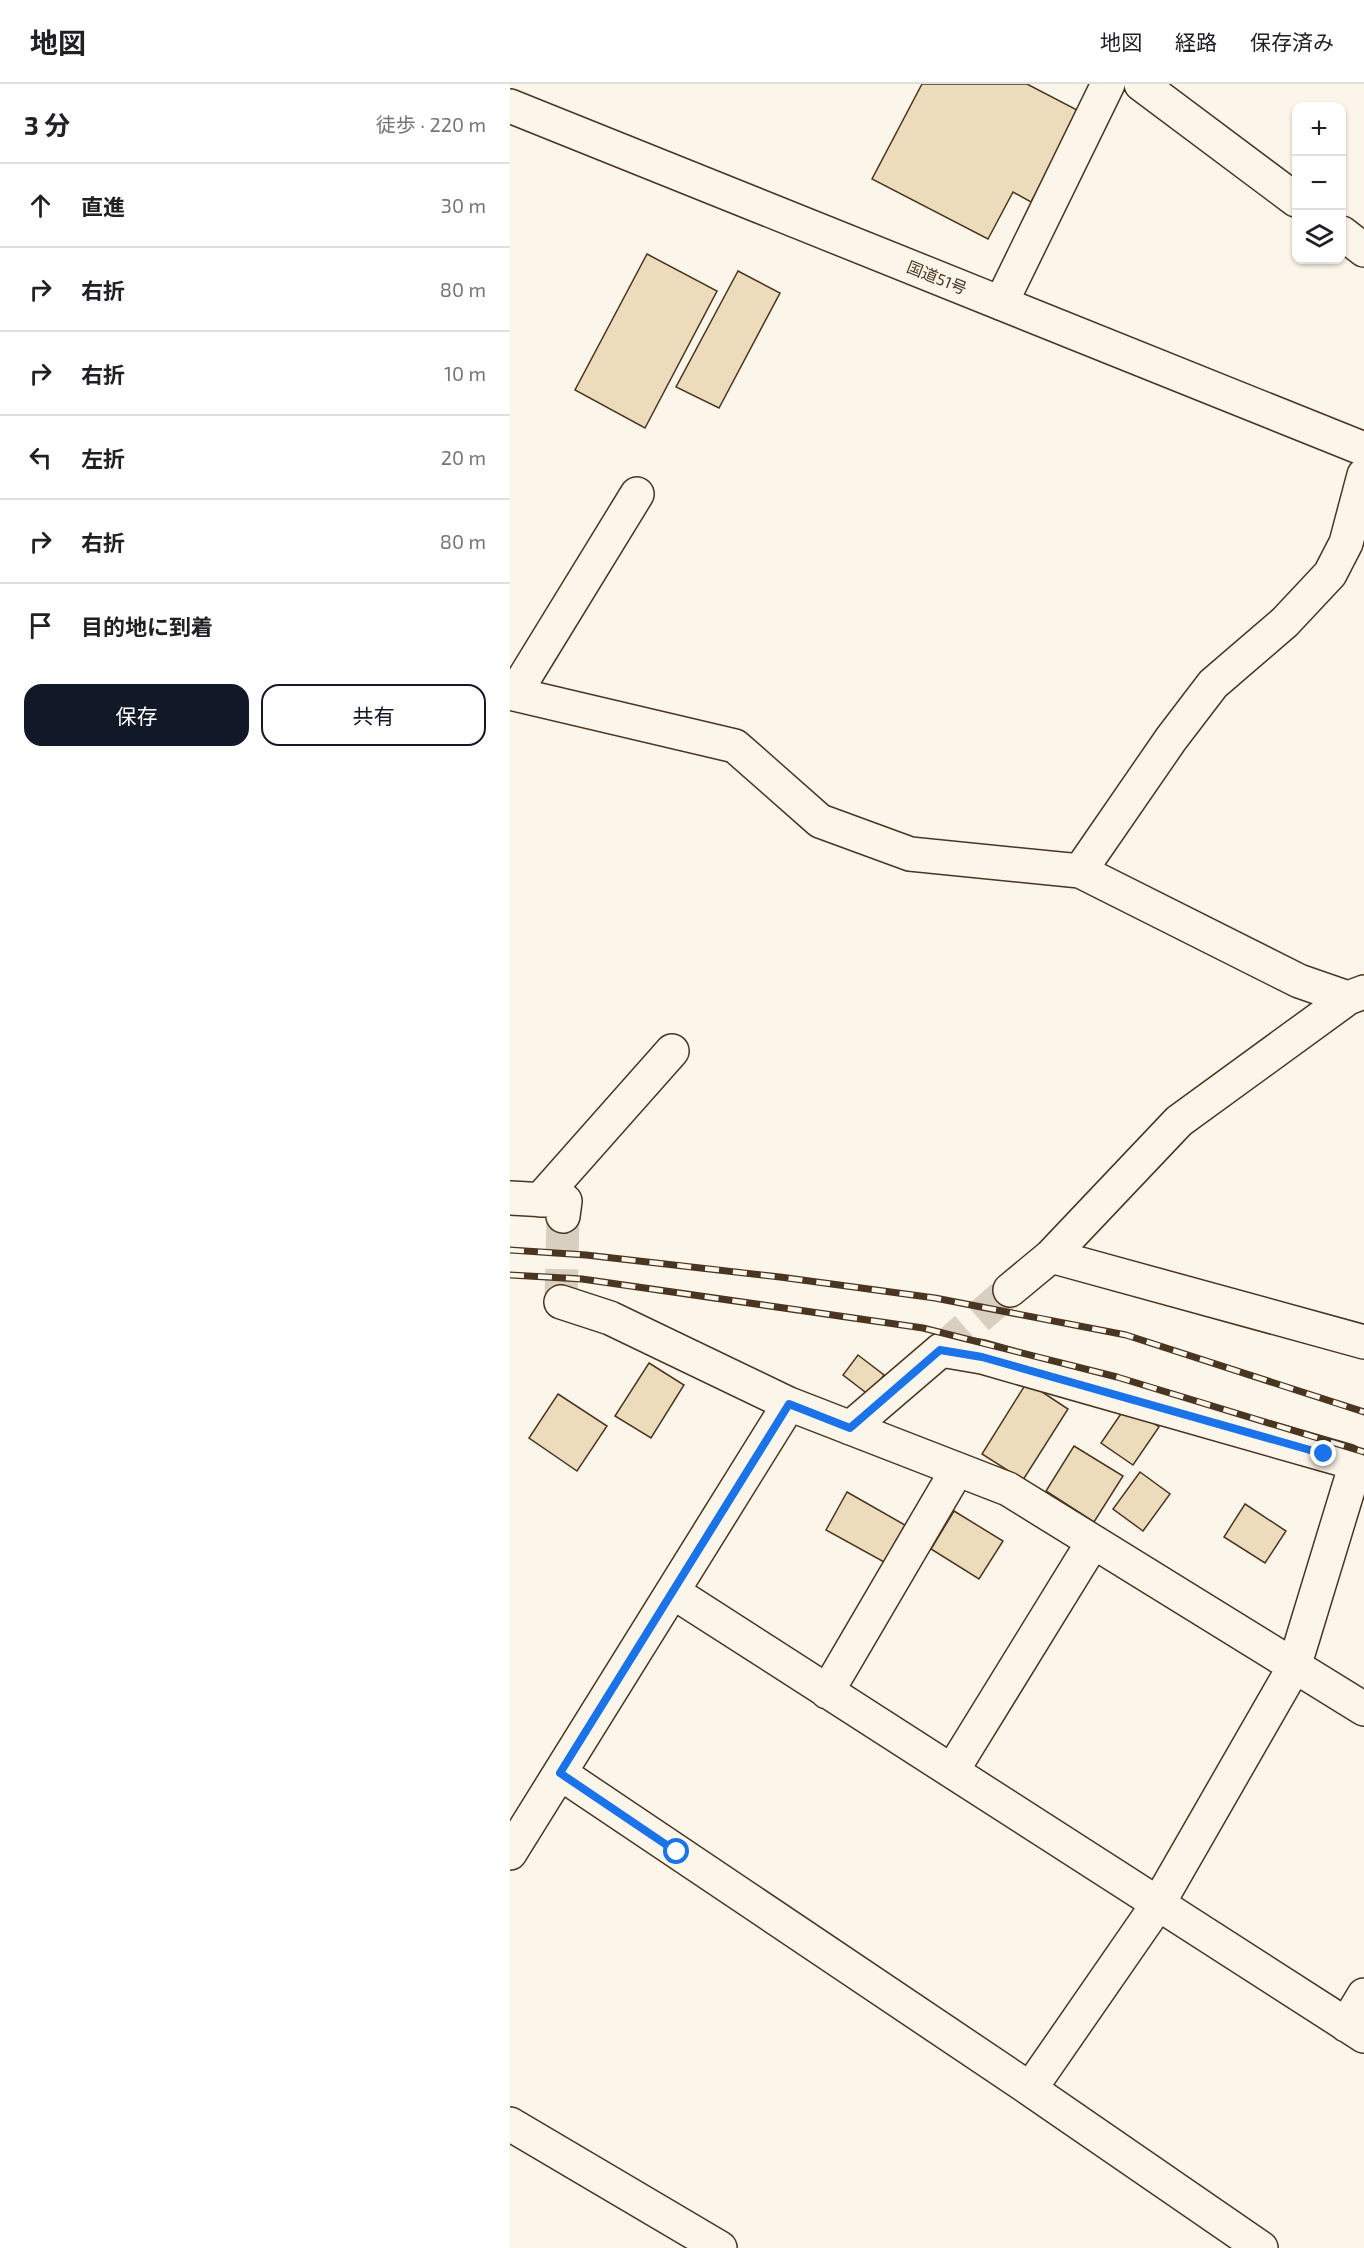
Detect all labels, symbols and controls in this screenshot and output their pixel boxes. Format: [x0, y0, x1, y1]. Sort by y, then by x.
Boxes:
text: 地図 [30, 25, 86, 59]
text: 地図 [1100, 29, 1142, 54]
text: 経路 [1175, 29, 1217, 54]
text: 保存済み [1250, 29, 1334, 54]
map controls [1292, 102, 1346, 264]
button: + [1292, 102, 1346, 156]
text: 3 分 [24, 109, 70, 140]
text: 徒歩 · 220 m [376, 112, 486, 136]
button: − [1292, 156, 1346, 210]
icon: ahead [24, 189, 57, 222]
text: 直進 [81, 193, 125, 219]
text: 30 m [441, 193, 486, 217]
button: layers [1292, 210, 1346, 264]
street label: 国道51号 [904, 256, 970, 298]
icon: right [24, 273, 57, 306]
text: 右折 [81, 277, 125, 303]
text: 80 m [440, 277, 486, 301]
icon: right [24, 357, 57, 390]
text: 右折 [81, 361, 125, 387]
text: 10 m [444, 361, 486, 385]
icon: left [24, 441, 57, 474]
text: 左折 [81, 445, 125, 471]
text: 20 m [441, 445, 486, 469]
icon: right [24, 525, 57, 558]
text: 右折 [81, 529, 125, 555]
text: 80 m [440, 529, 486, 553]
icon: arrive [24, 609, 57, 642]
text: 目的地に到着 [81, 613, 213, 639]
button: 保存 [24, 684, 249, 746]
button: 共有 [261, 684, 486, 746]
route end [1310, 1440, 1336, 1466]
route start [663, 1838, 689, 1864]

